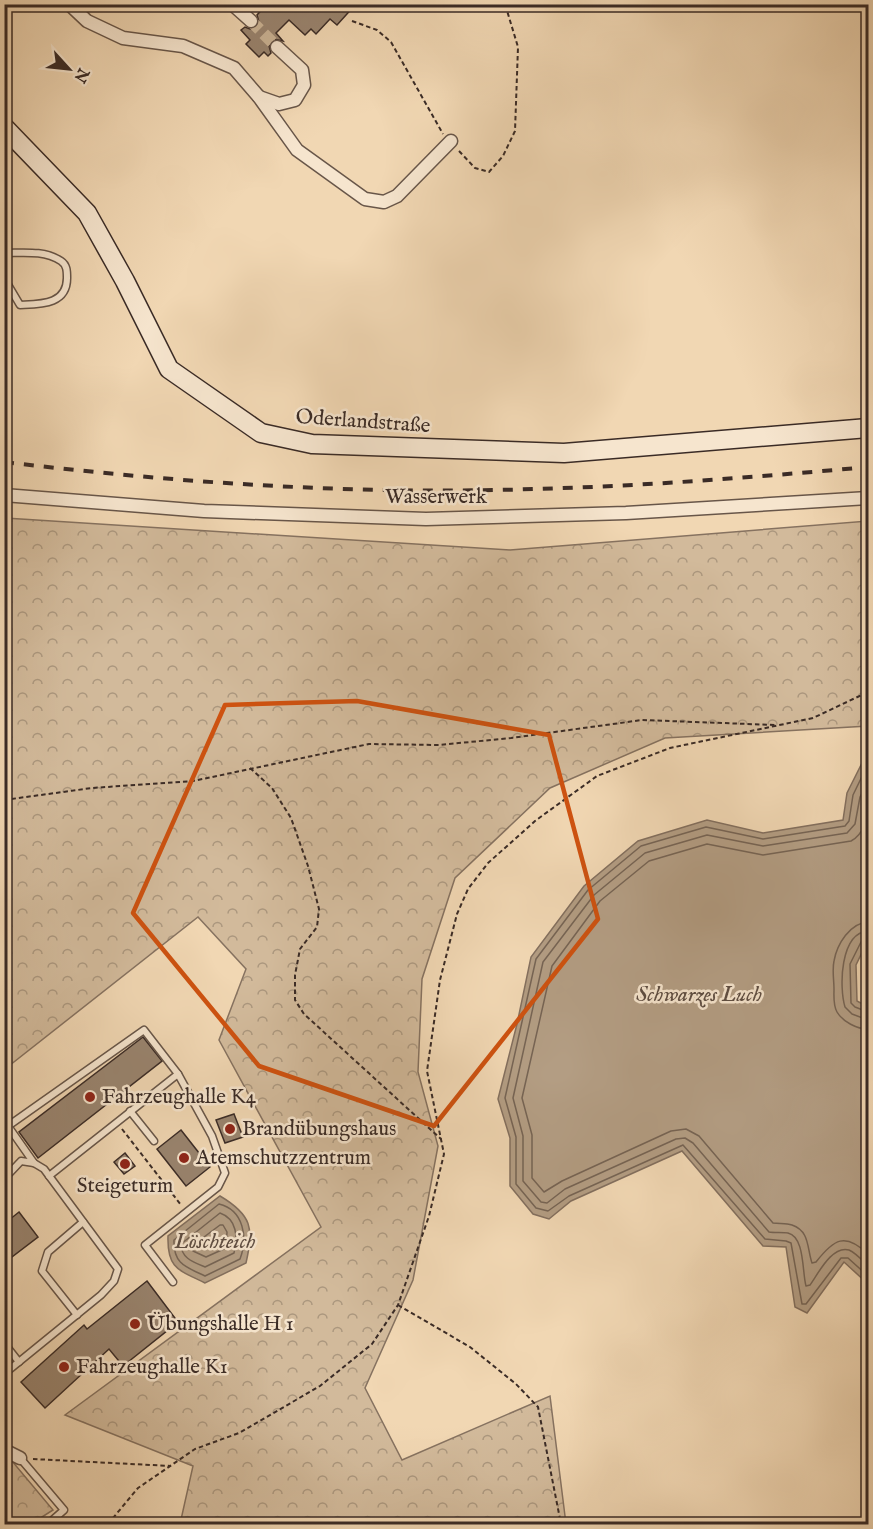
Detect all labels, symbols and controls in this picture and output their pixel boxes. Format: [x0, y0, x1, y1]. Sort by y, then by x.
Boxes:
north arrow [39, 39, 99, 99]
text: N [68, 63, 93, 86]
street label: Oderlandstraße [295, 404, 432, 440]
street label: Wasserwerk [385, 484, 488, 511]
water label: Schwarzes Luch [636, 981, 762, 1009]
place label: Fahrzeughalle K4 [102, 1084, 257, 1111]
marker: Fahrzeughalle K4 [83, 1090, 97, 1104]
place label: Brandübungshaus [242, 1116, 396, 1143]
marker: Brandübungshaus [223, 1122, 237, 1136]
place label: Atemschutzzentrum [195, 1145, 371, 1172]
marker: Atemschutzzentrum [177, 1151, 191, 1165]
marker: Steigeturm [118, 1157, 132, 1171]
place label: Steigeturm [77, 1173, 173, 1200]
water label: Löschteich [173, 1228, 256, 1256]
place label: Übungshalle H 1 [147, 1311, 294, 1338]
marker: Übungshalle H 1 [128, 1317, 142, 1331]
place label: Fahrzeughalle K1 [76, 1354, 228, 1381]
marker: Fahrzeughalle K1 [57, 1360, 71, 1374]

